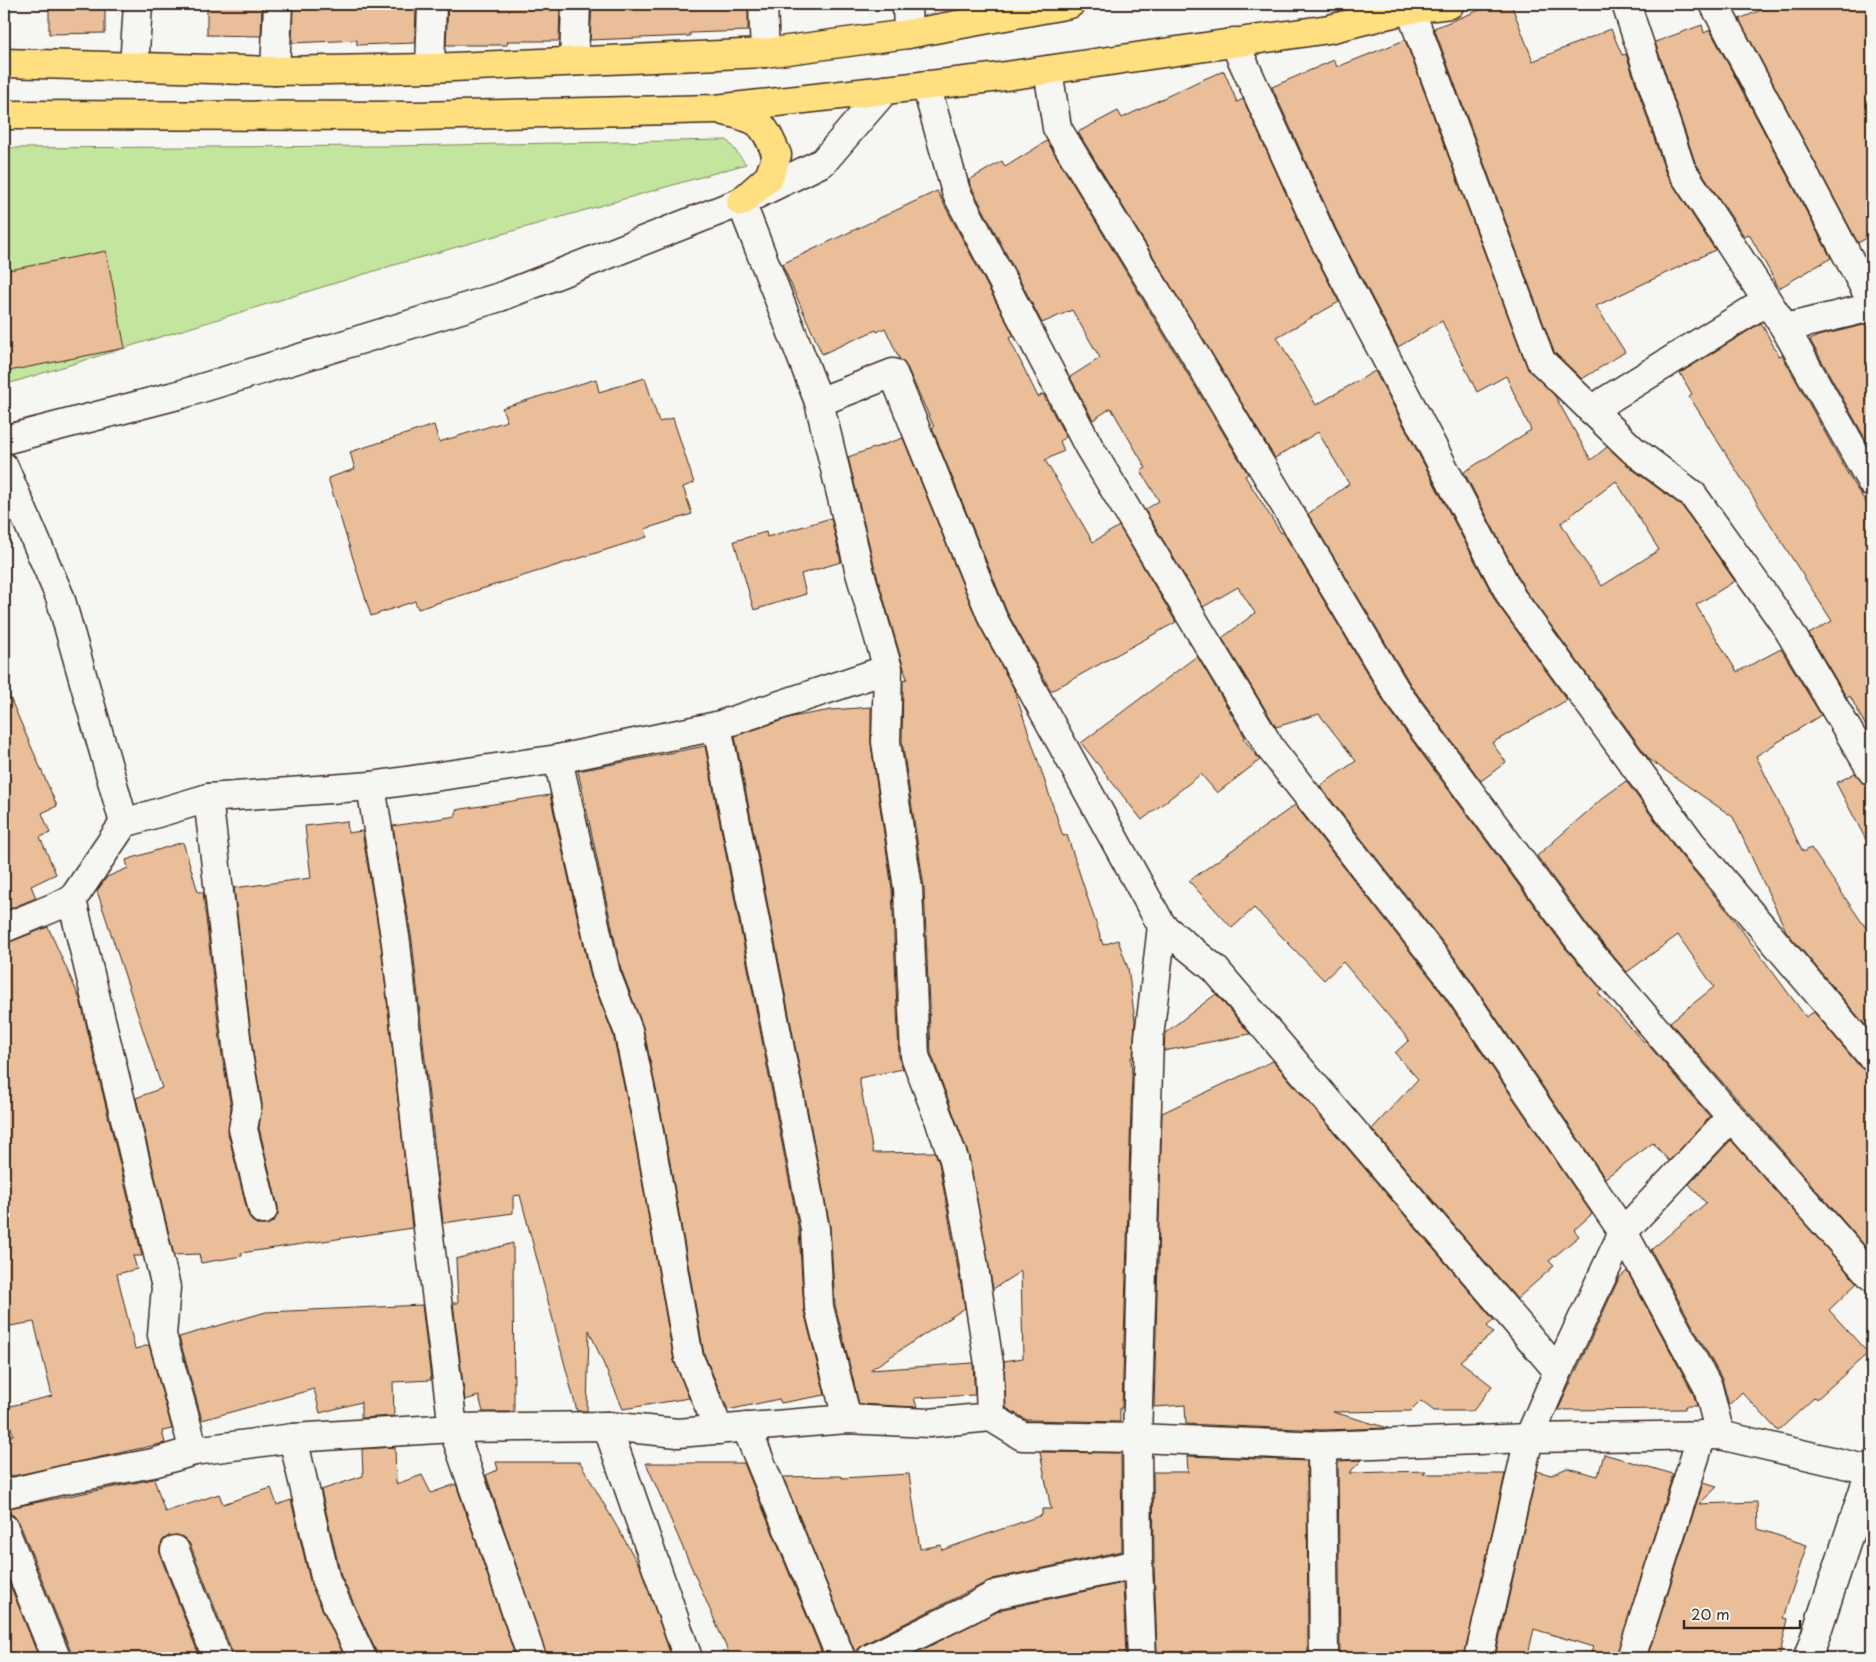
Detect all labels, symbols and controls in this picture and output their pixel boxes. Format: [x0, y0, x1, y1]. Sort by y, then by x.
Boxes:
scale bar [1684, 1597, 1800, 1629]
text: 20 m [1691, 1602, 1730, 1625]

